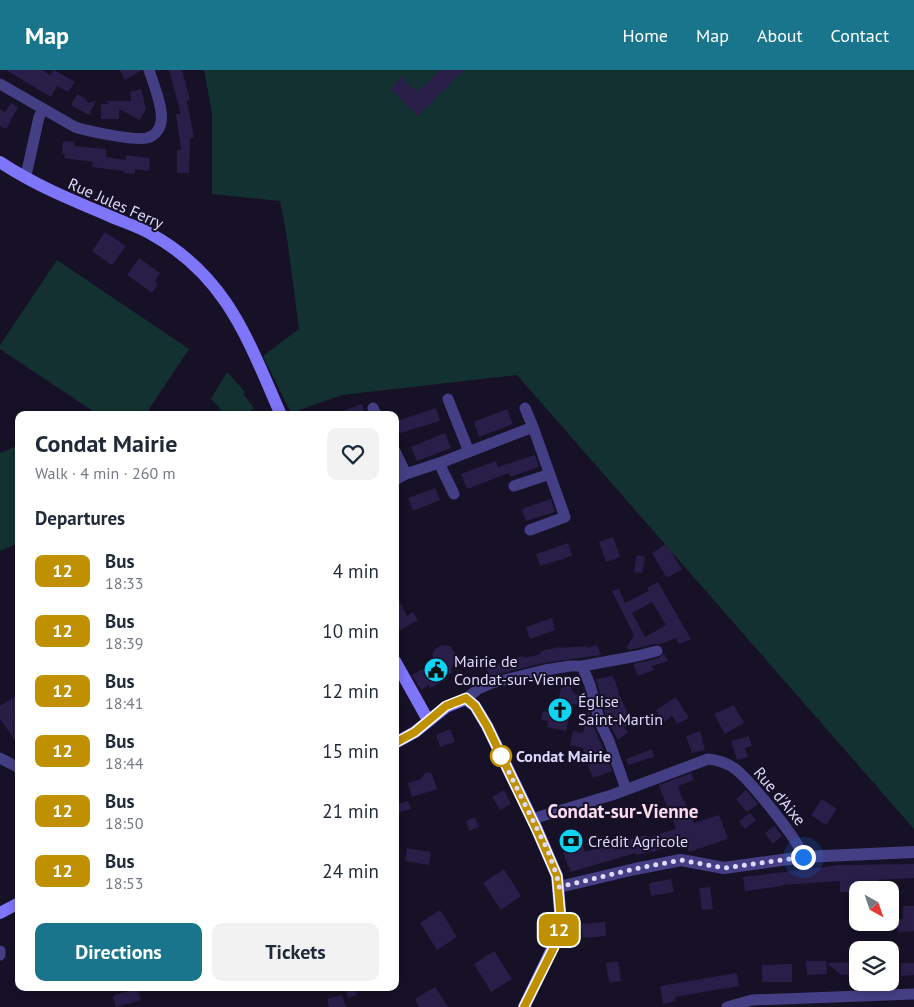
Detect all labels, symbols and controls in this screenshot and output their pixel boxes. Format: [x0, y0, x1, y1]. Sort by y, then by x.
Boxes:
text: Map [25, 20, 69, 51]
text: Home [622, 24, 668, 47]
text: Map [696, 24, 729, 47]
text: About [757, 24, 803, 47]
text: Contact [831, 24, 889, 47]
street label: Rue Jules Ferry [65, 173, 167, 233]
text: Condat Mairie [35, 428, 177, 459]
button: heart [327, 428, 379, 480]
text: Walk · 4 min · 260 m [35, 463, 175, 483]
text: Departures [35, 506, 125, 530]
text: Bus [105, 549, 134, 573]
text: 12 [52, 559, 73, 582]
text: 4 min [333, 559, 379, 583]
text: 18:33 [105, 573, 143, 593]
text: Bus [105, 609, 134, 633]
text: 12 [52, 619, 73, 642]
text: 10 min [322, 619, 379, 643]
text: 18:39 [105, 633, 143, 653]
place label: Mairie de Condat-sur-Vienne [454, 651, 580, 689]
public building icon: Mairie de Condat-sur-Vienne [423, 657, 449, 683]
text: Bus [105, 669, 134, 693]
text: 12 [52, 679, 73, 702]
text: 12 min [322, 679, 379, 703]
place label: Église Saint-Martin [578, 691, 663, 729]
text: 18:41 [105, 693, 143, 713]
church icon: Église Saint-Martin [547, 697, 573, 723]
text: Bus [105, 729, 134, 753]
text: 12 [52, 739, 73, 762]
text: 15 min [322, 739, 379, 763]
marker: Condat Mairie [490, 745, 512, 767]
place label: Condat Mairie [516, 746, 611, 766]
text: 18:44 [105, 753, 143, 773]
street label: Rue d'Aixe [750, 763, 810, 829]
text: Bus [105, 789, 134, 813]
text: 12 [52, 799, 73, 822]
text: 21 min [322, 799, 379, 823]
district label: Condat-sur-Vienne [547, 799, 699, 823]
text: 18:50 [105, 813, 143, 833]
bank icon: Crédit Agricole [558, 828, 584, 854]
place label: Crédit Agricole [588, 831, 688, 851]
your location [791, 845, 816, 870]
text: Bus [105, 849, 134, 873]
text: 12 [52, 859, 73, 882]
text: 24 min [322, 859, 379, 883]
text: 18:53 [105, 873, 143, 893]
north arrow [849, 881, 899, 931]
map controls [849, 881, 899, 991]
line badge: 12 [536, 914, 582, 946]
text: 12 [549, 918, 569, 941]
button: Directions [35, 923, 202, 981]
button: Tickets [212, 923, 379, 981]
button: layers [849, 941, 899, 991]

